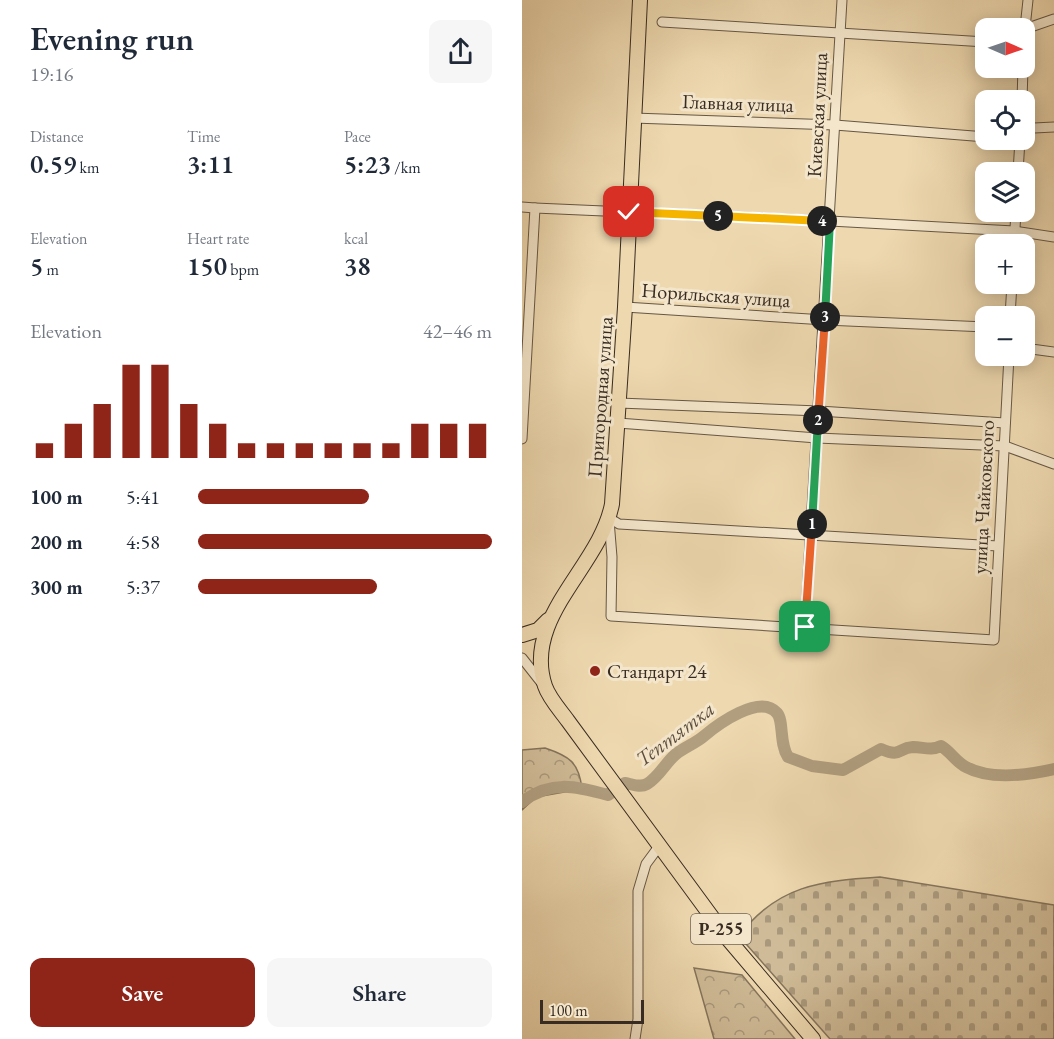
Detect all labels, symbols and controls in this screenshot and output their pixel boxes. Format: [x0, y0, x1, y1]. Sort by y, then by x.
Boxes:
text: Evening run [30, 17, 194, 60]
north arrow [975, 18, 1035, 78]
map controls [975, 18, 1035, 366]
button: share [429, 20, 492, 83]
street label: Киевская улица [801, 52, 833, 178]
text: 19:16 [30, 61, 73, 87]
street label: Главная улица [682, 88, 794, 118]
button: locate [975, 90, 1035, 150]
text: Distance [30, 126, 83, 147]
text: Time [187, 126, 220, 147]
text: Pace [344, 126, 371, 147]
text: 0.59 [30, 147, 76, 181]
text: 3:11 [187, 147, 234, 181]
text: 5:23 [344, 147, 391, 181]
text: km [76, 157, 99, 178]
text: /km [391, 157, 421, 178]
button: layers [975, 162, 1035, 222]
pin [603, 186, 654, 237]
icon: check [612, 195, 645, 228]
pin: 5 [703, 201, 733, 231]
text: 5 [714, 205, 722, 226]
pin: 4 [807, 206, 837, 236]
text: 4 [818, 210, 826, 231]
text: Elevation [30, 228, 88, 249]
text: Heart rate [187, 228, 249, 249]
text: kcal [344, 228, 368, 249]
button: + [975, 234, 1035, 294]
text: 5 [30, 249, 43, 283]
text: 150 [187, 249, 227, 283]
text: 38 [344, 249, 371, 283]
text: m [43, 259, 59, 280]
text: bpm [227, 259, 259, 280]
street label: Норильская улица [641, 277, 791, 313]
pin: 3 [810, 302, 840, 332]
text: 3 [821, 306, 829, 327]
button: − [975, 306, 1035, 366]
street label: Пригородная улица [581, 316, 619, 478]
text: Elevation [30, 318, 102, 344]
text: 42–46 m [423, 318, 492, 344]
pin: 2 [803, 405, 833, 435]
text: 2 [814, 409, 822, 430]
street label: улица Чайковского [966, 419, 1000, 575]
text: 100 m [30, 484, 83, 510]
text: 5:41 [126, 484, 160, 510]
pin: 1 [797, 509, 827, 539]
text: 1 [808, 513, 816, 534]
text: 200 m [30, 529, 83, 555]
text: 4:58 [126, 529, 160, 555]
text: 300 m [30, 574, 83, 600]
text: 5:37 [126, 574, 160, 600]
pin [779, 601, 830, 652]
icon: arrive [788, 610, 821, 643]
place label: Стандарт 24 [607, 658, 707, 684]
marker: Стандарт 24 [588, 664, 602, 678]
water label: Тептятка [630, 695, 720, 772]
road number: Р-255 [691, 914, 751, 944]
button: Save [30, 958, 255, 1027]
button: Share [267, 958, 492, 1027]
scale bar [540, 997, 644, 1024]
text: 100 m [549, 1000, 588, 1021]

